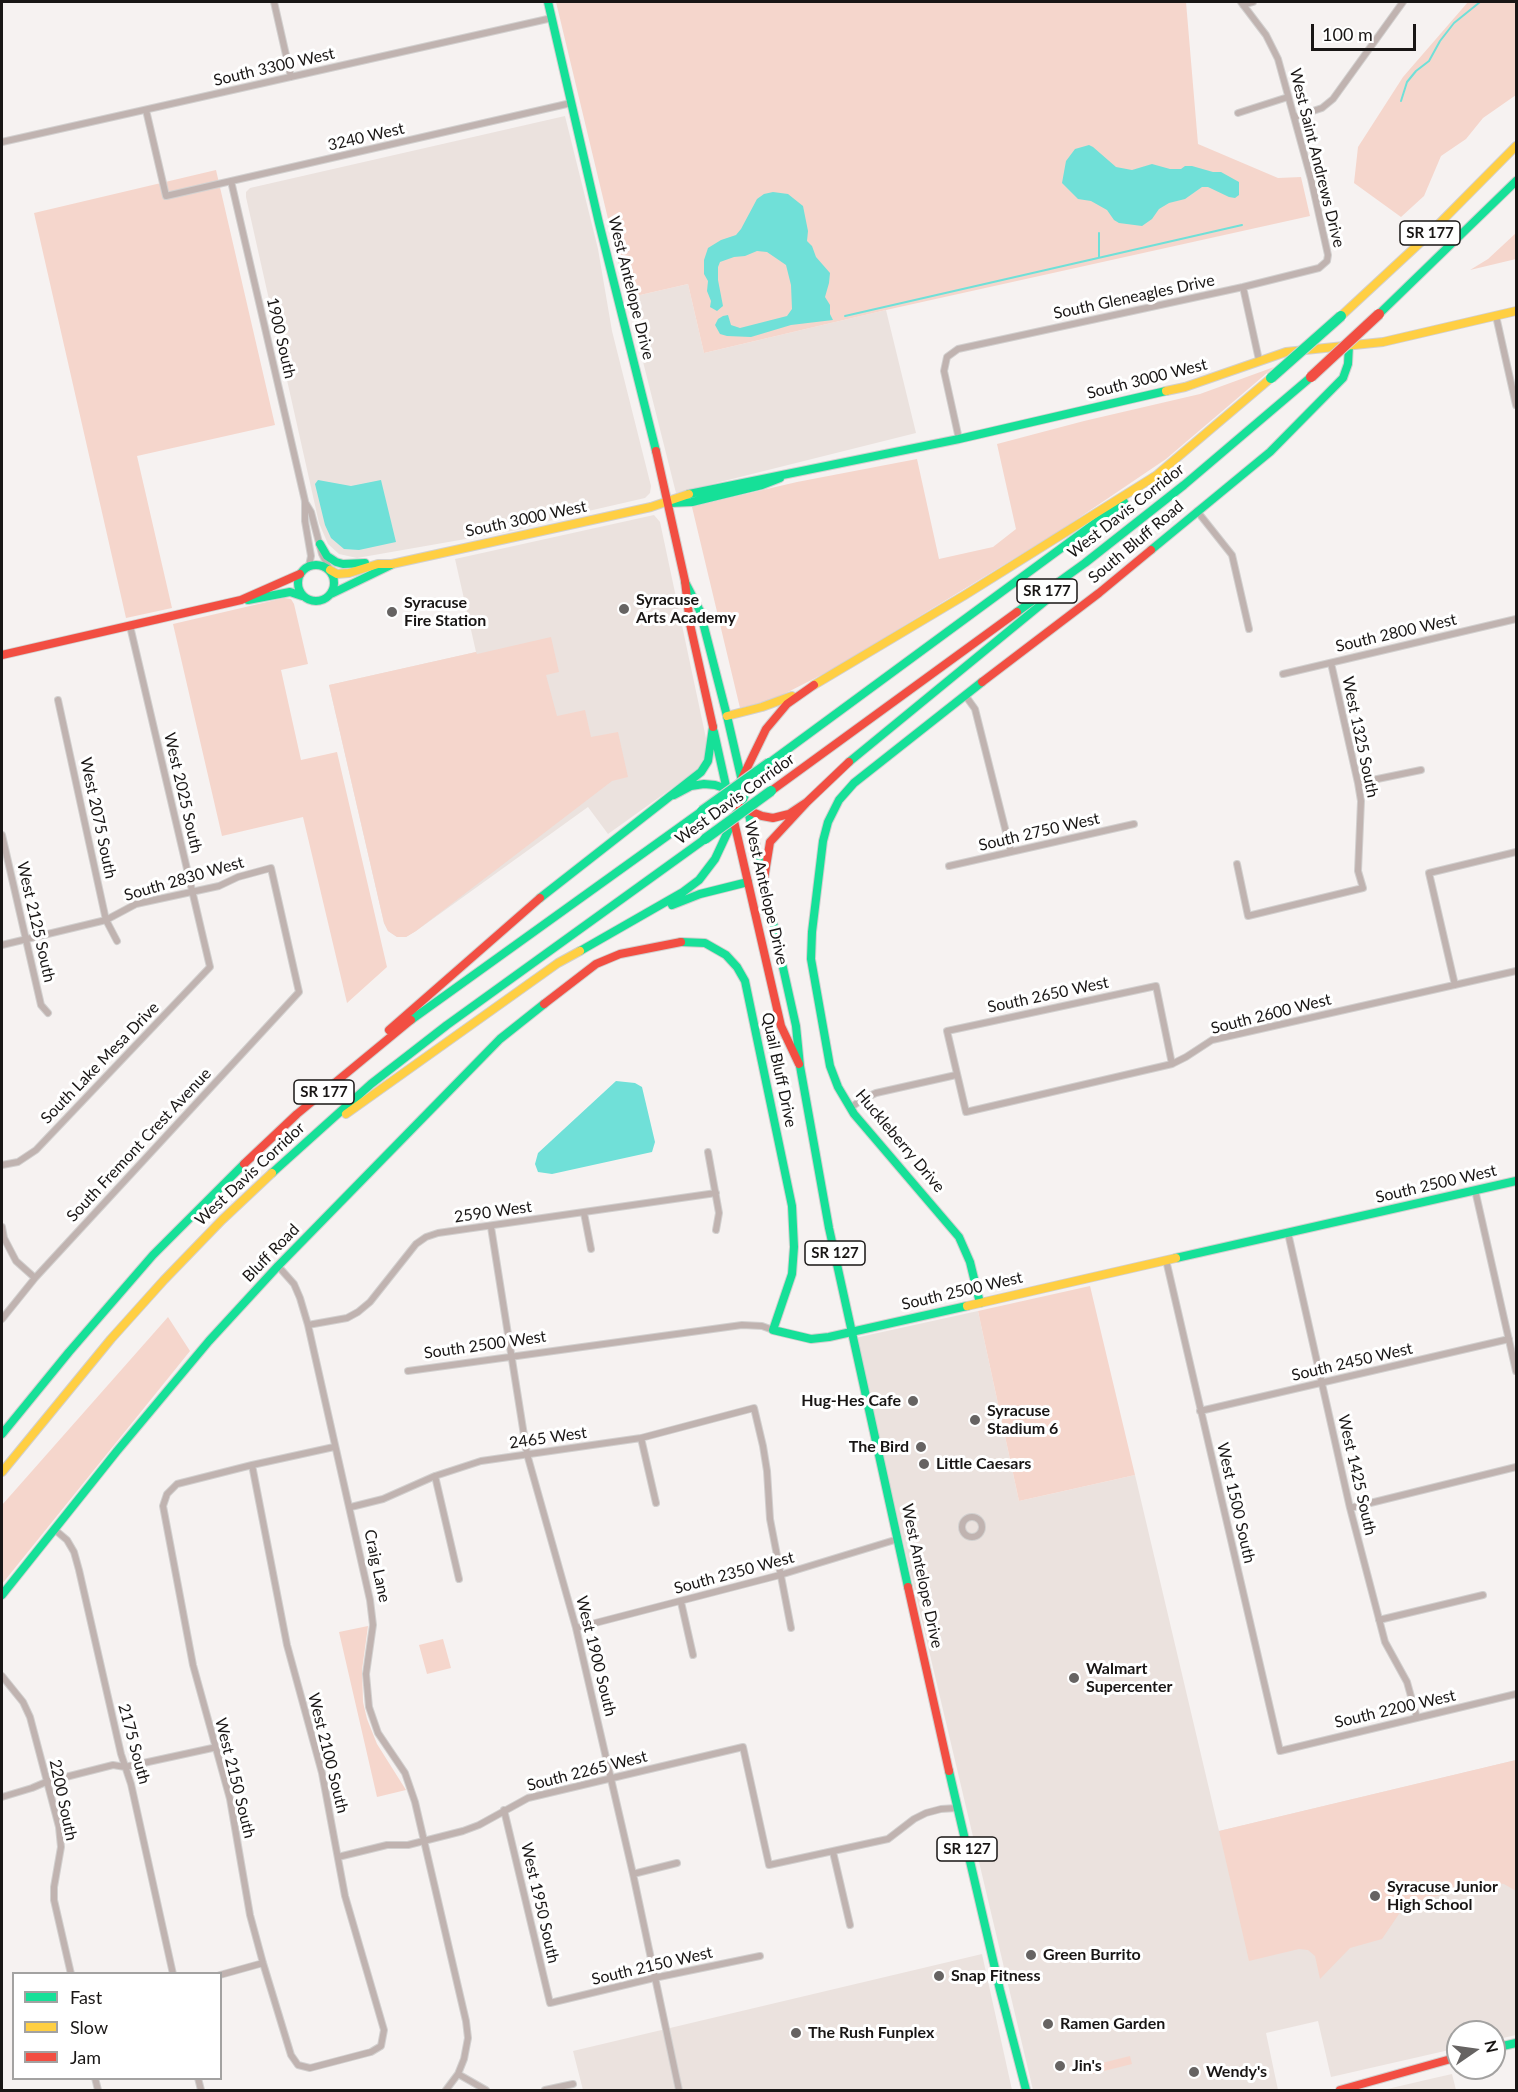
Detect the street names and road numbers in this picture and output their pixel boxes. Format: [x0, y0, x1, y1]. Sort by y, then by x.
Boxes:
street label: South 3300 West [212, 44, 336, 90]
street label: West Saint Andrews Drive [1285, 66, 1349, 250]
street label: 3240 West [326, 119, 406, 155]
street label: West Antelope Drive [604, 214, 658, 362]
road number: SR 177 [1400, 221, 1460, 245]
street label: South Gleneagles Drive [1052, 271, 1216, 323]
street label: 1900 South [262, 296, 300, 380]
street label: South 3000 West [1085, 355, 1209, 403]
street label: West Davis Corridor [1064, 460, 1188, 562]
street label: South 3000 West [464, 497, 588, 541]
street label: South Bluff Road [1084, 497, 1188, 587]
road number: SR 177 [1017, 579, 1077, 603]
street label: South 2800 West [1334, 610, 1458, 656]
street label: West 1325 South [1338, 675, 1382, 799]
street label: West 2025 South [160, 731, 206, 855]
street label: West Davis Corridor [672, 749, 798, 849]
street label: West 2075 South [76, 756, 120, 880]
street label: South 2750 West [977, 809, 1101, 855]
street label: West Antelope Drive [740, 819, 792, 967]
street label: South 2830 West [122, 853, 246, 905]
street label: West 2125 South [13, 860, 59, 984]
street label: South 2650 West [986, 973, 1110, 1017]
street label: South 2600 West [1209, 990, 1333, 1038]
street label: South Lake Mesa Drive [37, 998, 163, 1128]
street label: Quail Bluff Drive [757, 1011, 801, 1129]
street label: South Fremont Crest Avenue [63, 1064, 215, 1226]
road number: SR 177 [294, 1080, 354, 1104]
street label: Huckleberry Drive [851, 1086, 949, 1196]
street label: West Davis Corridor [191, 1118, 309, 1230]
street label: South 2500 West [1374, 1161, 1498, 1207]
street label: 2590 West [453, 1197, 533, 1227]
street label: Bluff Road [239, 1220, 303, 1286]
road number: SR 127 [805, 1241, 865, 1265]
street label: South 2500 West [900, 1268, 1024, 1314]
street label: South 2500 West [423, 1327, 547, 1363]
street label: South 2450 West [1290, 1339, 1414, 1385]
street label: West 1425 South [1334, 1413, 1380, 1537]
street label: 2465 West [508, 1423, 588, 1453]
street label: West 1500 South [1213, 1441, 1259, 1565]
street label: West Antelope Drive [897, 1502, 947, 1650]
street label: Craig Lane [360, 1528, 394, 1604]
street label: South 2350 West [672, 1548, 796, 1598]
street label: West 1900 South [572, 1594, 620, 1718]
street label: South 2200 West [1333, 1686, 1457, 1732]
street label: West 2100 South [304, 1691, 352, 1815]
street label: 2175 South [114, 1702, 154, 1786]
street label: West 2150 South [211, 1716, 259, 1840]
street label: South 2265 West [525, 1747, 649, 1795]
street label: 2200 South [45, 1758, 81, 1842]
road number: SR 127 [937, 1837, 997, 1861]
street label: West 1950 South [517, 1841, 563, 1965]
street label: South 2150 West [590, 1943, 714, 1989]

